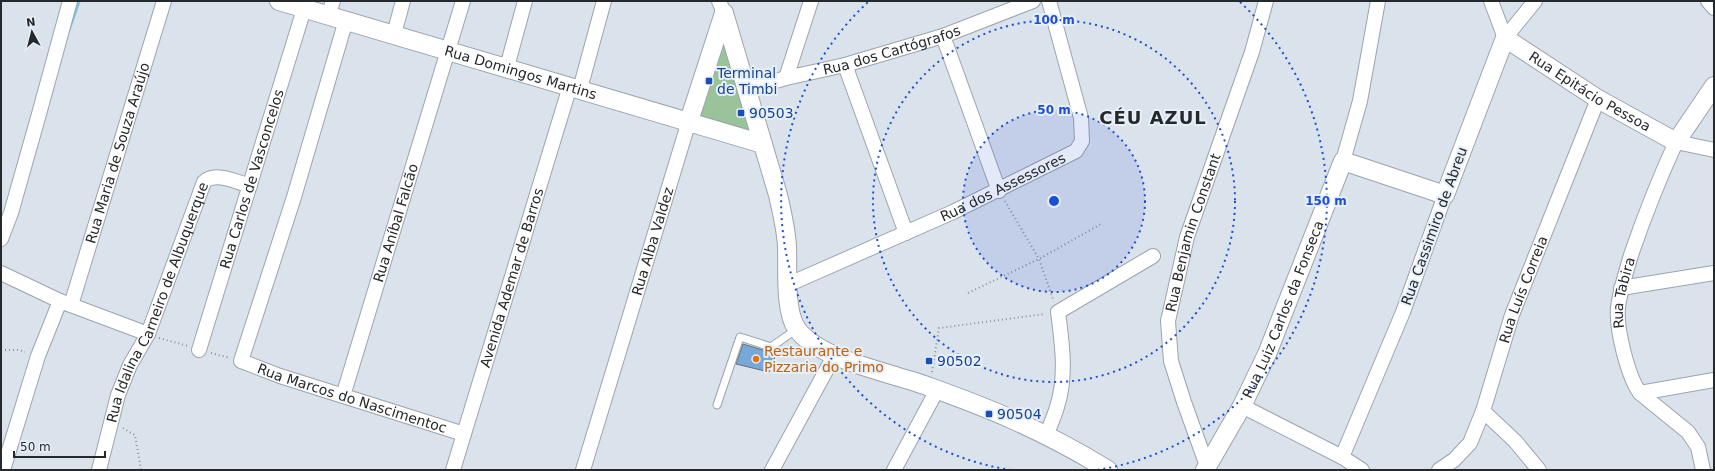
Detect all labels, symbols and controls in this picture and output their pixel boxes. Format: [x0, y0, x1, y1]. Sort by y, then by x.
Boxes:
north arrow [12, 12, 52, 52]
text: 100 m [1033, 13, 1075, 27]
text: N [25, 16, 36, 30]
street label: Rua dos Cartógrafos [822, 22, 963, 78]
street label: Rua Domingos Martins [443, 42, 599, 102]
street label: Rua Epitácio Pessoa [1526, 48, 1654, 134]
street label: Rua Maria de Souza Araújo [82, 61, 153, 245]
place label: Terminal de Timbi [716, 65, 777, 97]
marker: Terminal de Timbi [704, 76, 714, 86]
street label: Rua Carlos de Vasconcelos [217, 87, 287, 271]
text: 50 m [1037, 103, 1071, 117]
place label: 90503 [749, 105, 794, 121]
district label: CÉU AZUL [1099, 107, 1207, 128]
marker: 90503 [736, 108, 746, 118]
street label: Rua Cassimiro de Abreu [1398, 145, 1470, 307]
street label: Rua dos Assessores [938, 150, 1068, 225]
street label: Rua Benjamin Constant [1162, 151, 1224, 313]
street label: Rua Aníbal Falcão [370, 161, 421, 284]
street label: Rua Idalina Carneiro de Albuquerque [103, 180, 211, 424]
street label: Rua Alba Valdez [628, 185, 676, 297]
street label: Avenida Ademar de Barros [477, 186, 546, 369]
centre of rings [1047, 194, 1061, 208]
text: 150 m [1305, 194, 1347, 208]
street label: Rua Luiz Carlos da Fonseca [1239, 218, 1327, 401]
street label: Rua Luís Correia [1496, 233, 1551, 345]
street label: Rua Tabira [1610, 255, 1638, 329]
place label: Restaurante e Pizzaria do Primo [764, 343, 884, 375]
place label: 90502 [937, 353, 982, 369]
marker: Restaurante e Pizzaria do Primo [751, 354, 761, 364]
marker: 90502 [924, 356, 934, 366]
street label: Rua Marcos do Nascimentoc [255, 360, 449, 436]
place label: 90504 [997, 406, 1042, 422]
marker: 90504 [984, 409, 994, 419]
scale bar [14, 433, 105, 459]
text: 50 m [20, 440, 51, 454]

